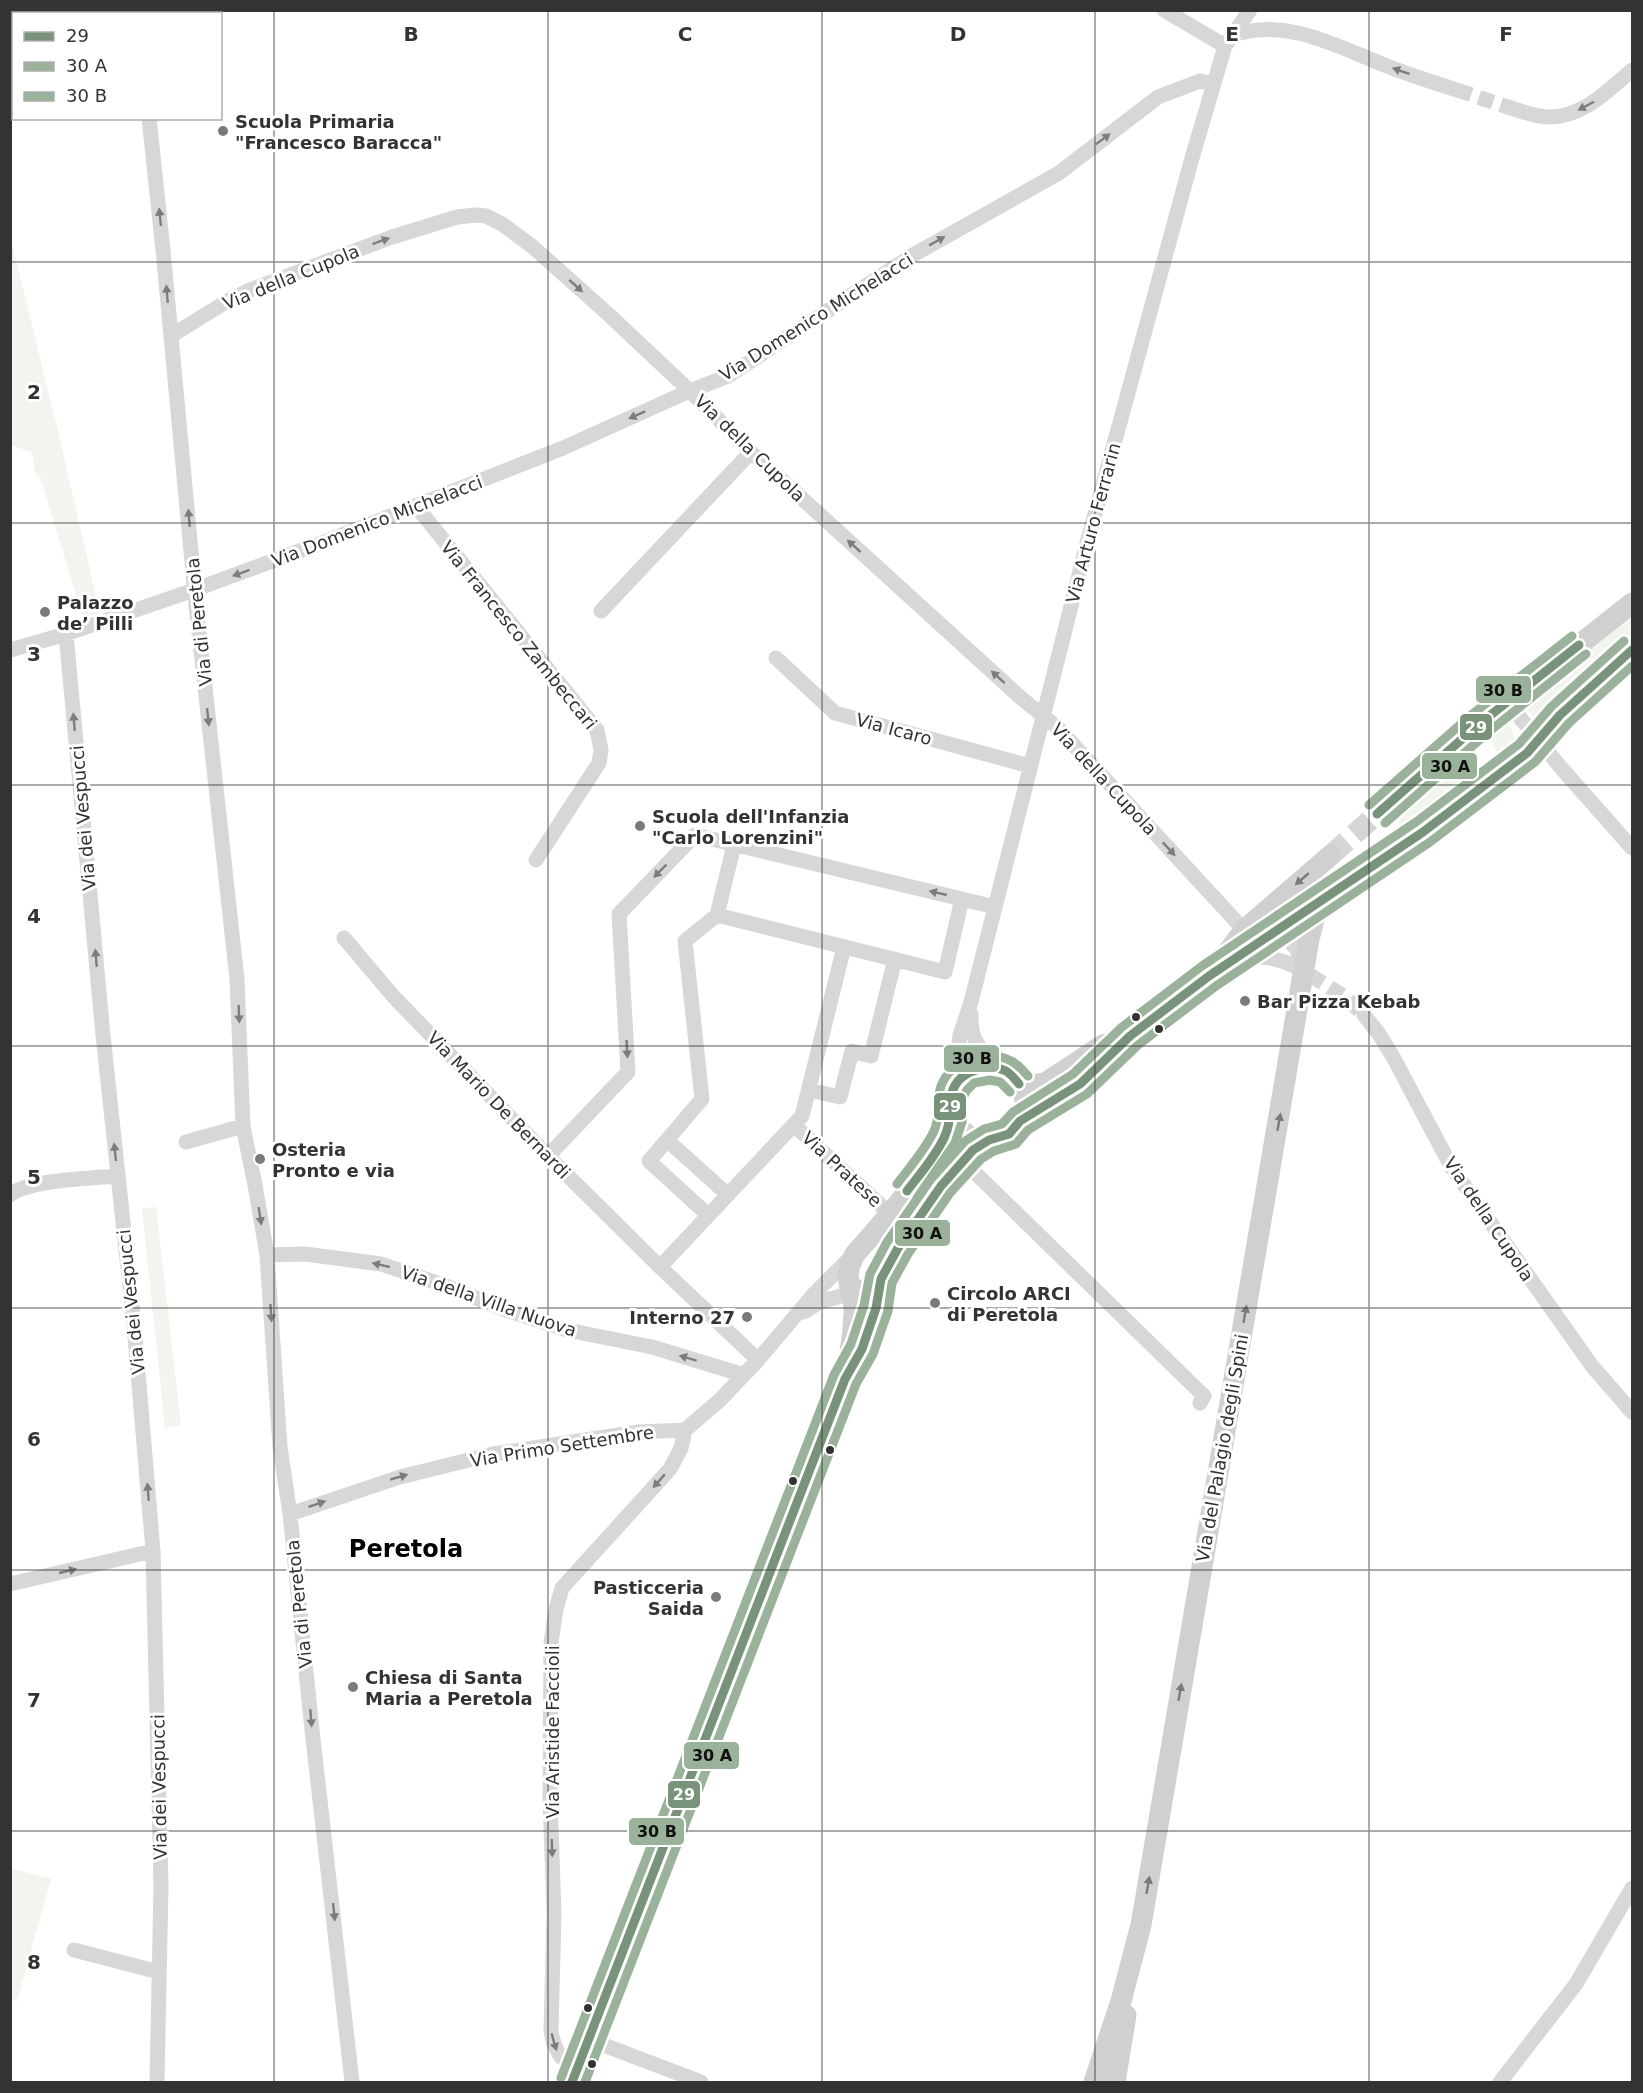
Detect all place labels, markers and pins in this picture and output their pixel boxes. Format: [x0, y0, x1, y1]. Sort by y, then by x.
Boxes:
place label: Scuola Primaria "Francesco Baracca" [235, 111, 442, 153]
marker: Scuola Primaria "Francesco Baracca" [216, 124, 230, 138]
place label: Palazzo de’ Pilli [57, 592, 134, 634]
marker: Palazzo de’ Pilli [38, 605, 52, 619]
place label: Scuola dell'Infanzia "Carlo Lorenzini" [652, 806, 849, 848]
marker: Scuola dell'Infanzia "Carlo Lorenzini" [633, 819, 647, 833]
place label: Bar Pizza Kebab [1257, 991, 1421, 1012]
marker: Bar Pizza Kebab [1238, 994, 1252, 1008]
unlabelled marker [1130, 1011, 1142, 1023]
unlabelled marker [1153, 1023, 1165, 1035]
place label: Osteria Pronto e via [272, 1139, 395, 1181]
marker: Osteria Pronto e via [253, 1152, 267, 1166]
place label: Circolo ARCI di Peretola [947, 1283, 1071, 1325]
marker: Circolo ARCI di Peretola [928, 1296, 942, 1310]
place label: Interno 27 [629, 1307, 735, 1328]
marker: Interno 27 [740, 1310, 754, 1324]
unlabelled marker [824, 1444, 836, 1456]
unlabelled marker [787, 1475, 799, 1487]
place label: Pasticceria Saida [593, 1577, 704, 1619]
marker: Pasticceria Saida [709, 1590, 723, 1604]
place label: Chiesa di Santa Maria a Peretola [365, 1667, 533, 1709]
marker: Chiesa di Santa Maria a Peretola [346, 1680, 360, 1694]
unlabelled marker [582, 2002, 594, 2014]
unlabelled marker [586, 2058, 598, 2070]

